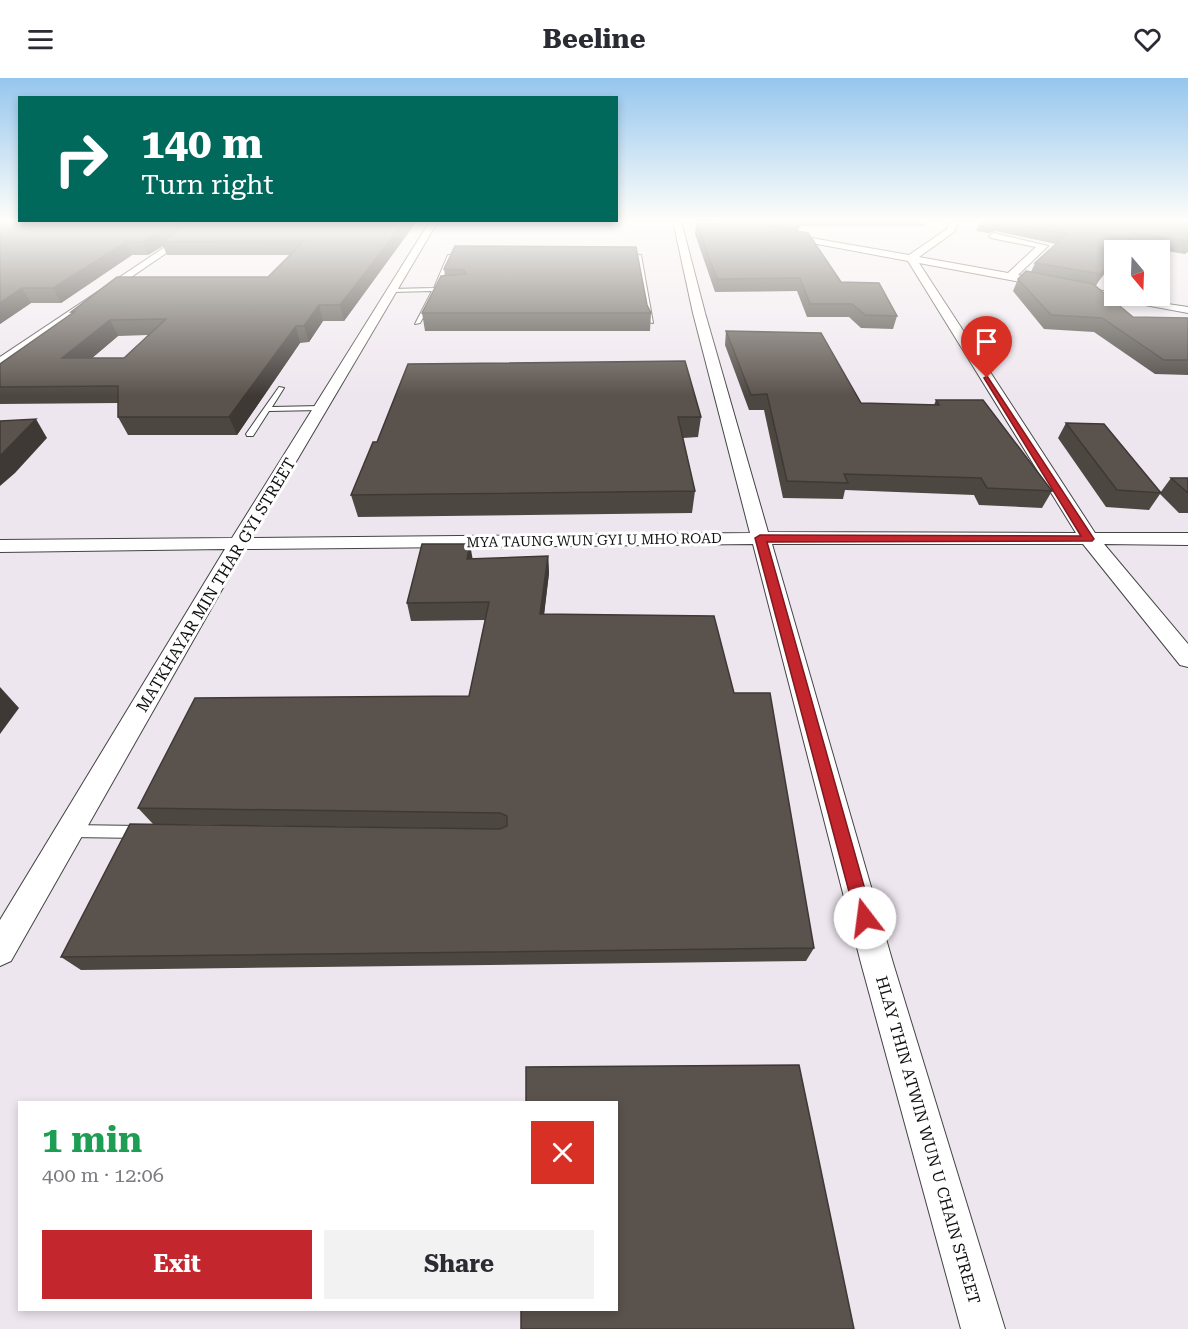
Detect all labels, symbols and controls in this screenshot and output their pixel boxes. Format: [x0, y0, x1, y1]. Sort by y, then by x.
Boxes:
icon: menu [24, 23, 57, 56]
text: Beeline [542, 23, 646, 55]
icon: heart [1131, 23, 1164, 56]
text: 140 m [141, 119, 263, 168]
icon: right [42, 120, 120, 198]
text: Turn right [141, 169, 274, 201]
north arrow [1104, 240, 1170, 306]
map controls [1104, 240, 1170, 306]
pin [961, 316, 1012, 378]
icon: arrive [970, 325, 1003, 358]
street label: MATKHAYAR MIN THAR GYI STREET [132, 454, 300, 715]
street label: MYA TAUNG WUN GYI U MHO ROAD [466, 530, 722, 550]
position arrow [833, 886, 897, 950]
street label: HLAY THIN ATWIN WUN U CHAIN STREET [872, 974, 984, 1306]
text: 1 min [42, 1119, 142, 1161]
button: close [531, 1121, 594, 1184]
text: 400 m · 12:06 [42, 1163, 164, 1187]
button: Exit [42, 1230, 312, 1299]
button: Share [324, 1230, 594, 1299]

